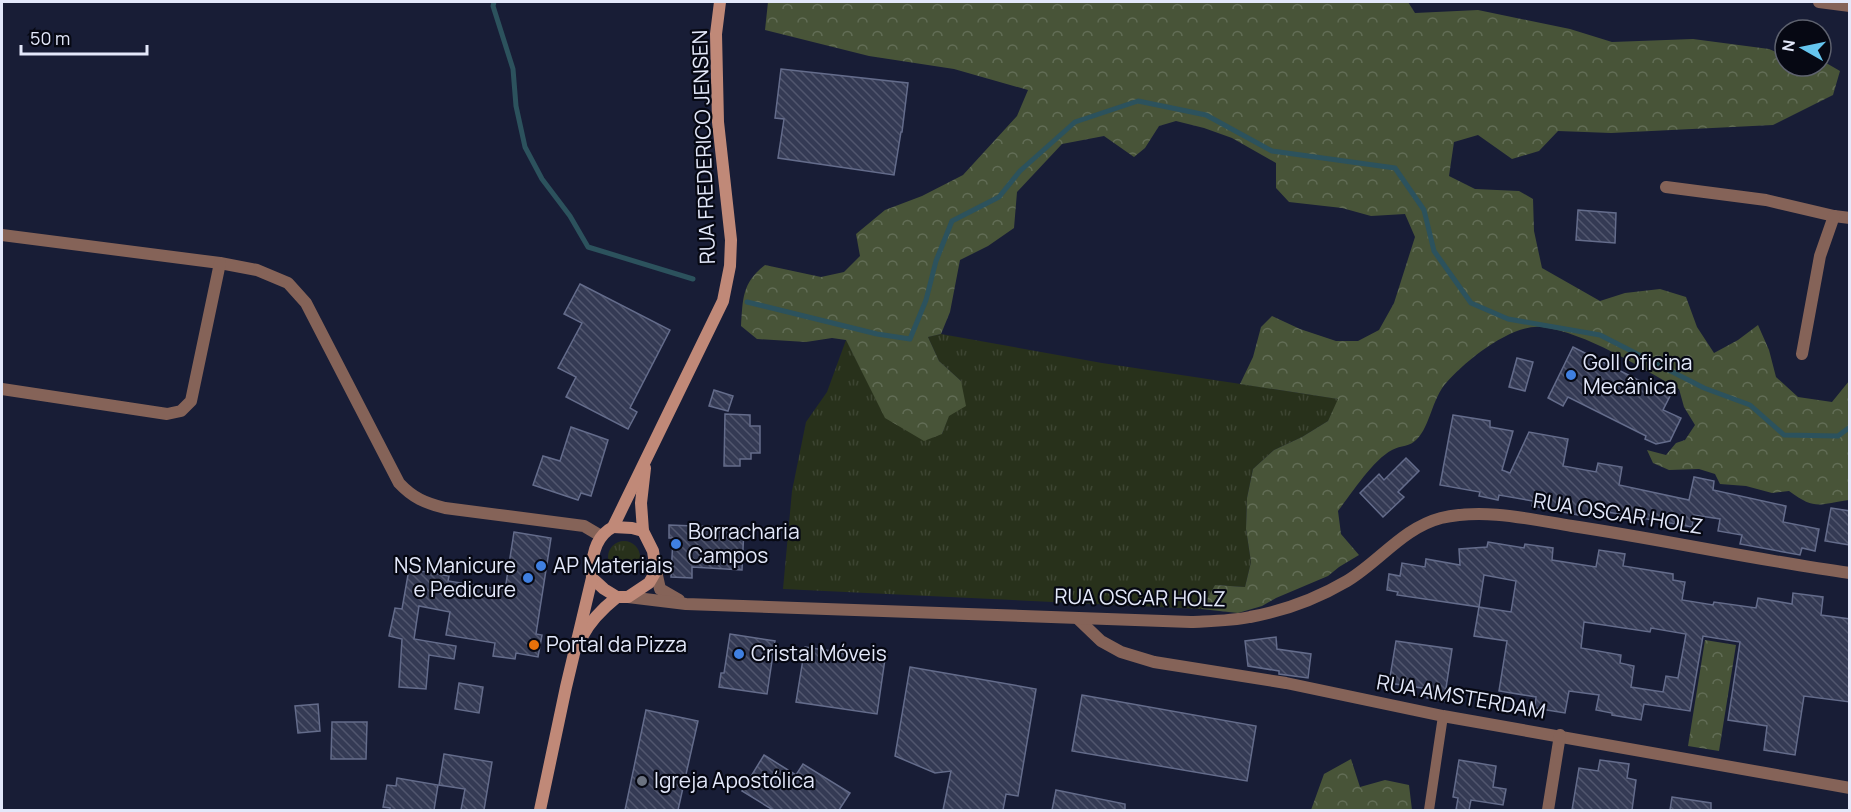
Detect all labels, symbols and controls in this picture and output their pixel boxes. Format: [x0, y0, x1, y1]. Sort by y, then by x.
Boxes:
scale bar [21, 18, 147, 56]
north arrow [1773, 18, 1833, 78]
text: 50 m [30, 26, 70, 50]
street label: RUA FREDERICO JENSEN [685, 29, 721, 265]
text: N [1776, 38, 1800, 53]
place label: Goll Oficina Mecânica [1583, 348, 1692, 400]
marker: Goll Oficina Mecânica [1564, 368, 1578, 382]
street label: RUA OSCAR HOLZ [1531, 486, 1705, 540]
place label: Borracharia Campos [688, 517, 800, 569]
marker: Borracharia Campos [669, 537, 683, 551]
place label: NS Manicure e Pedicure [394, 551, 516, 603]
place label: AP Materiais [553, 551, 673, 579]
marker: AP Materiais [534, 559, 548, 573]
marker: NS Manicure e Pedicure [521, 571, 535, 585]
street label: RUA OSCAR HOLZ [1054, 582, 1226, 612]
place label: Portal da Pizza [546, 630, 687, 658]
marker: Portal da Pizza [527, 638, 541, 652]
place label: Cristal Móveis [751, 639, 887, 667]
marker: Cristal Móveis [732, 647, 746, 661]
street label: RUA AMSTERDAM [1374, 667, 1548, 725]
place label: Igreja Apostólica [654, 766, 815, 794]
marker: Igreja Apostólica [635, 774, 649, 788]

